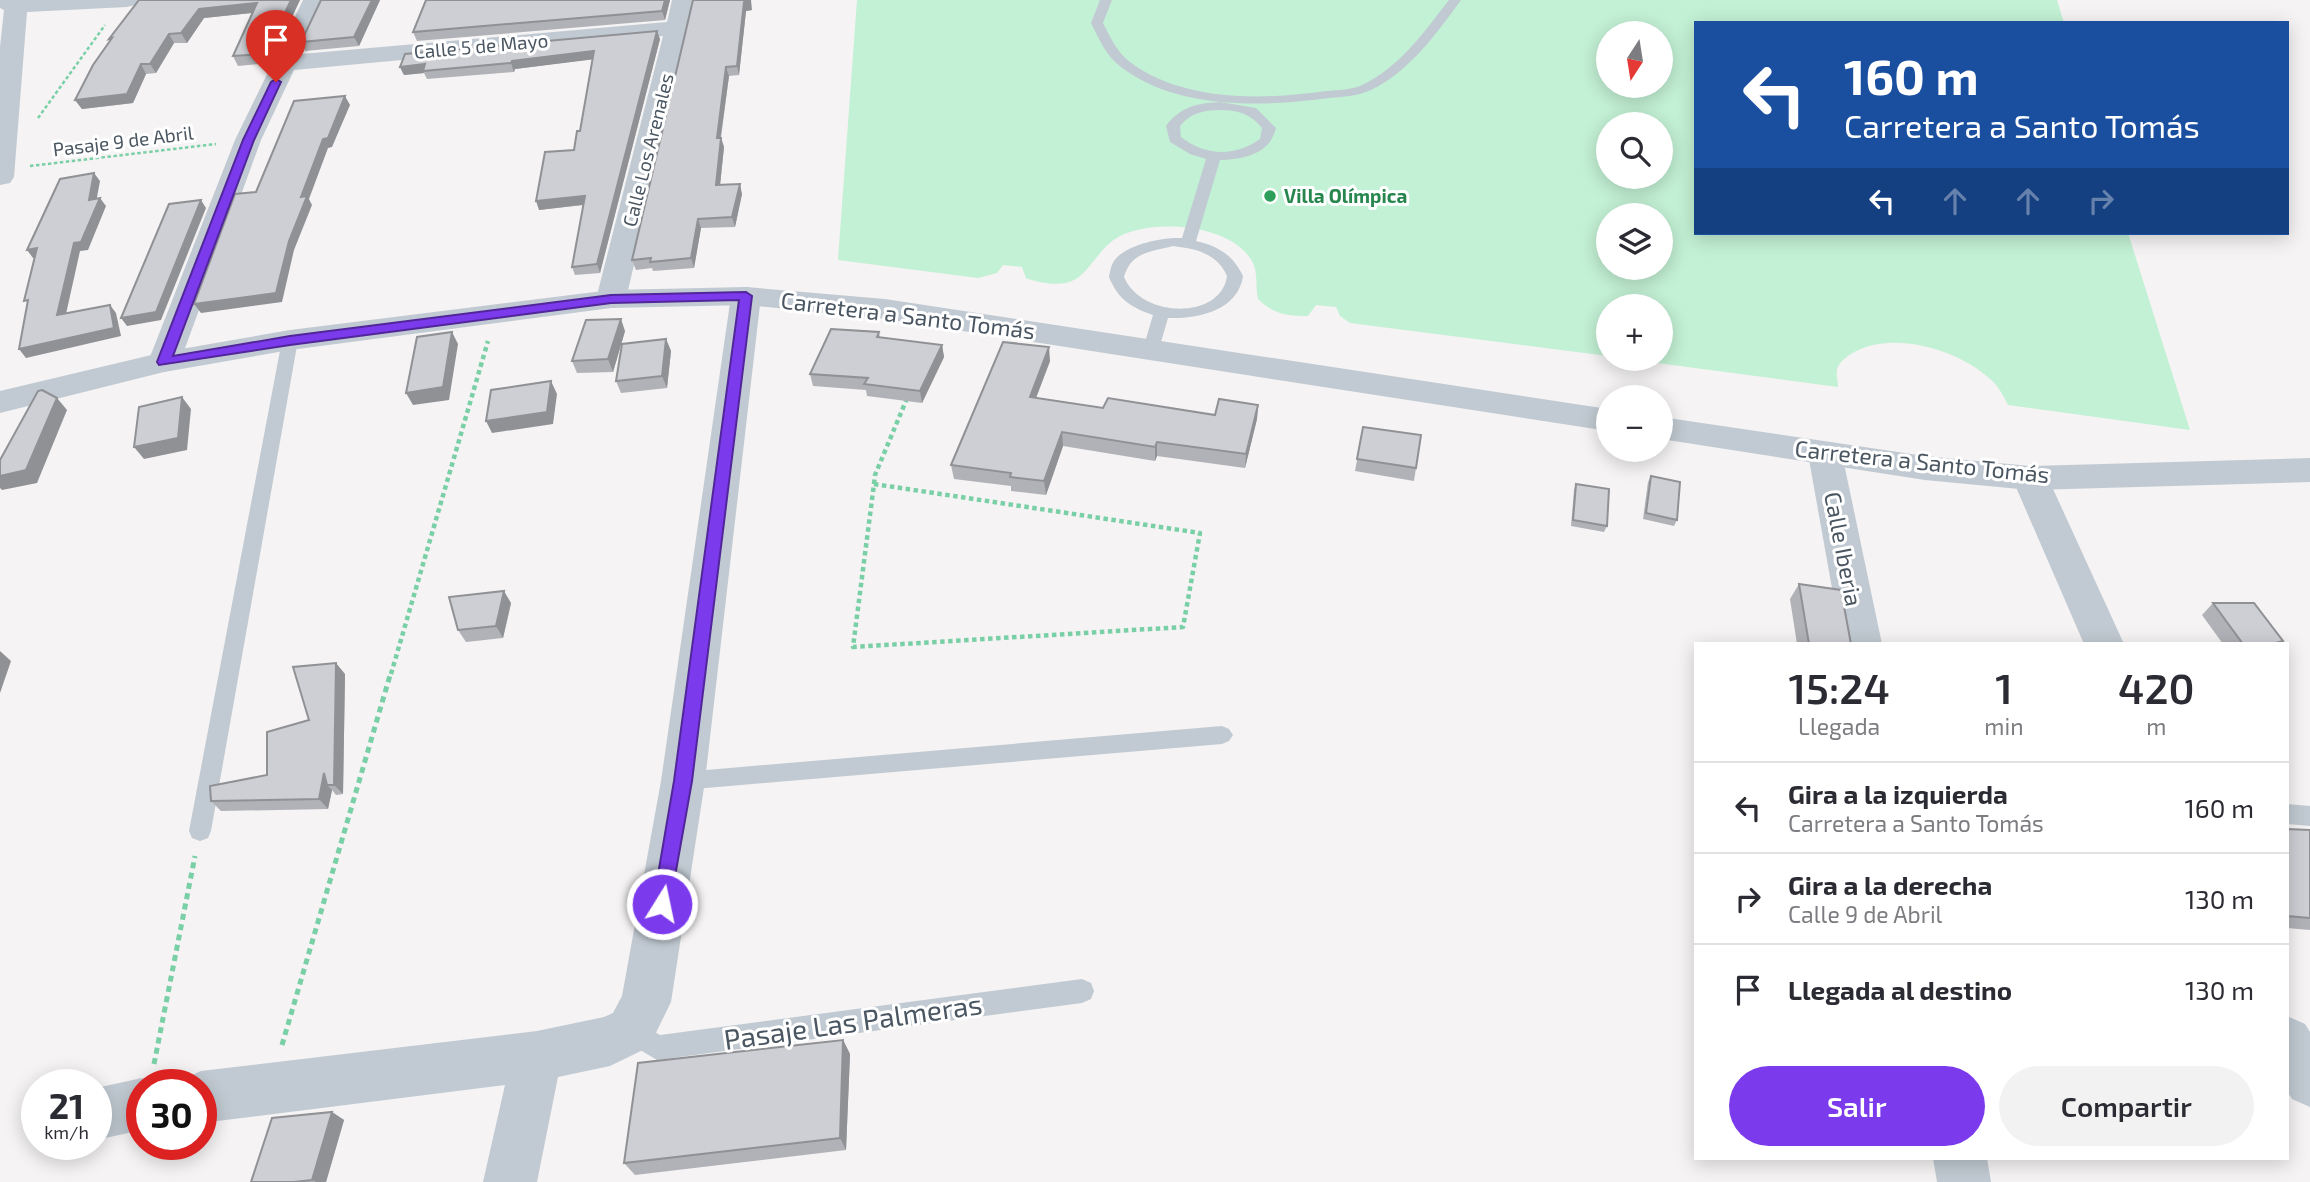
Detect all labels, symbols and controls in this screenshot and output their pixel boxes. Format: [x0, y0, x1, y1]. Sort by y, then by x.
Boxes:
pin [246, 10, 306, 82]
icon: arrive [257, 21, 295, 59]
north arrow [1596, 21, 1673, 98]
map controls [1596, 21, 1673, 462]
street label: Calle 5 de Mayo [413, 28, 549, 63]
text: 160 m [1844, 46, 1979, 105]
icon: left [1729, 49, 1820, 140]
street label: Calle Los Arenales [617, 71, 678, 229]
text: Carretera a Santo Tomás [1844, 106, 2200, 144]
button: search [1596, 112, 1673, 189]
street label: Pasaje 9 de Abril [51, 120, 195, 161]
icon: left [1863, 182, 1901, 220]
icon: ahead [1936, 182, 1974, 220]
icon: ahead [2009, 182, 2047, 220]
icon: right [2082, 182, 2120, 220]
place label: Villa Olímpica [1284, 184, 1407, 207]
marker: Villa Olímpica [1262, 188, 1278, 204]
button: layers [1596, 203, 1673, 280]
street label: Carretera a Santo Tomás [780, 286, 1037, 344]
button: + [1596, 294, 1673, 371]
button: − [1596, 385, 1673, 462]
street label: Carretera a Santo Tomás [1793, 434, 2051, 488]
street label: Calle Iberia [1819, 489, 1869, 608]
text: 15:24 [1789, 662, 1890, 712]
text: 1 [1995, 662, 2013, 712]
text: 420 [2118, 662, 2194, 712]
text: Llegada [1798, 712, 1880, 740]
text: min [1984, 712, 2024, 740]
text: m [2146, 712, 2166, 740]
text: Gira a la izquierda [1788, 778, 2008, 809]
icon: left [1729, 789, 1767, 827]
text: 160 m [2185, 792, 2254, 823]
text: Carretera a Santo Tomás [1788, 809, 2044, 837]
position arrow [625, 867, 699, 941]
text: Gira a la derecha [1788, 869, 1992, 900]
icon: right [1729, 880, 1767, 918]
text: 130 m [2185, 883, 2254, 914]
text: Calle 9 de Abril [1788, 900, 1942, 928]
icon: arrive [1729, 971, 1767, 1009]
text: Llegada al destino [1788, 974, 2012, 1005]
text: 130 m [2185, 974, 2254, 1005]
street label: Pasaje Las Palmeras [722, 986, 984, 1056]
button: Salir [1729, 1066, 1985, 1146]
button: Compartir [1999, 1066, 2254, 1146]
speed limit sign: 30 [126, 1069, 217, 1160]
text: 21 [49, 1084, 84, 1126]
text: km/h [44, 1121, 89, 1143]

